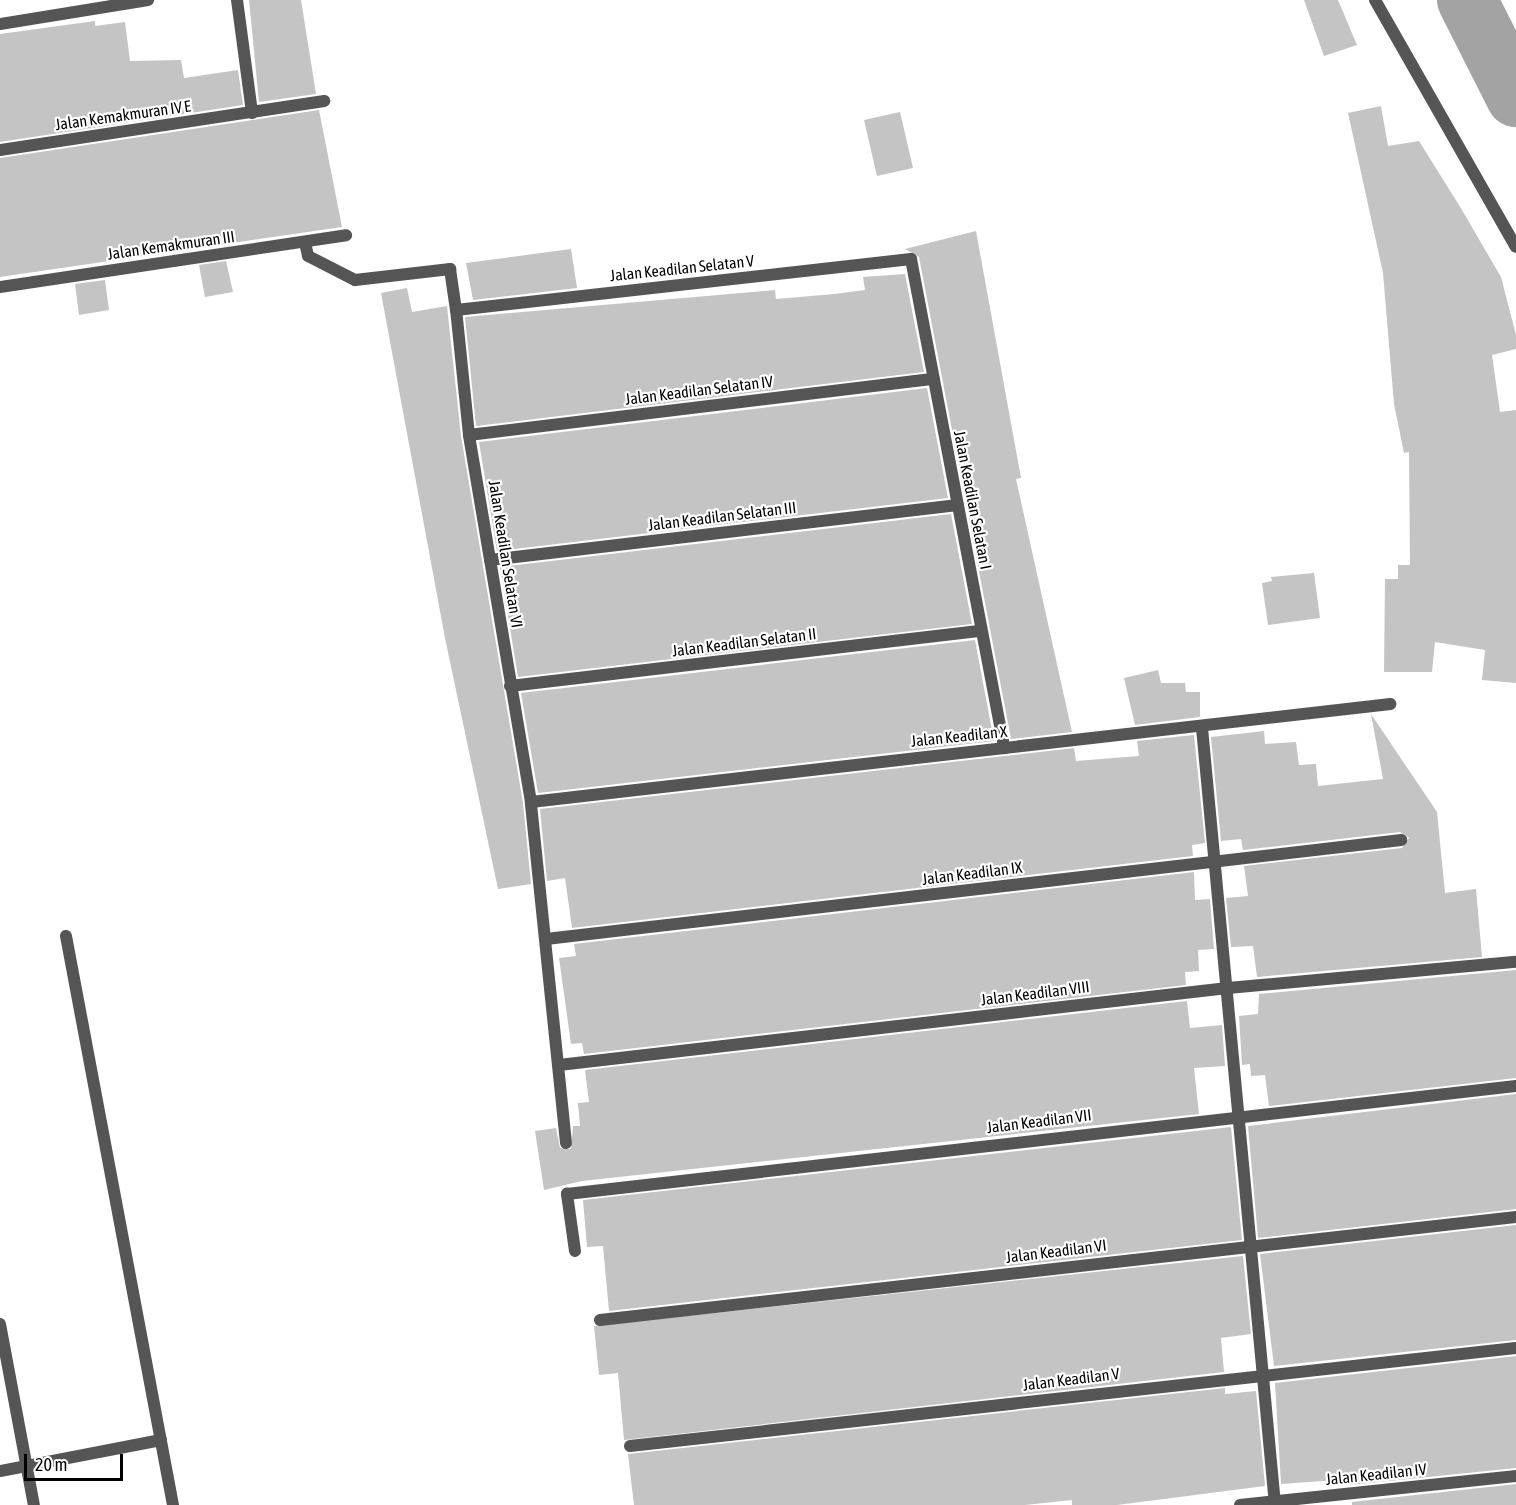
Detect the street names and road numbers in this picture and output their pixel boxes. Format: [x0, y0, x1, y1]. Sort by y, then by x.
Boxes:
street label: Jalan Kemakmuran IV E [54, 96, 192, 134]
street label: Jalan Kemakmuran III [106, 227, 236, 263]
street label: Jalan Keadilan Selatan V [609, 251, 755, 285]
street label: Jalan Keadilan Selatan IV [624, 371, 774, 409]
street label: Jalan Keadilan Selatan I [950, 429, 996, 571]
street label: Jalan Keadilan Selatan VI [485, 479, 527, 629]
street label: Jalan Keadilan Selatan III [647, 497, 797, 535]
street label: Jalan Keadilan Selatan II [671, 624, 817, 660]
street label: Jalan Keadilan X [910, 721, 1008, 751]
street label: Jalan Keadilan IX [921, 857, 1023, 889]
street label: Jalan Keadilan VIII [980, 977, 1090, 1009]
street label: Jalan Keadilan VII [986, 1105, 1092, 1137]
street label: Jalan Keadilan VI [1005, 1235, 1107, 1267]
street label: Jalan Keadilan V [1022, 1364, 1120, 1394]
street label: Jalan Keadilan IV [1325, 1459, 1427, 1489]

